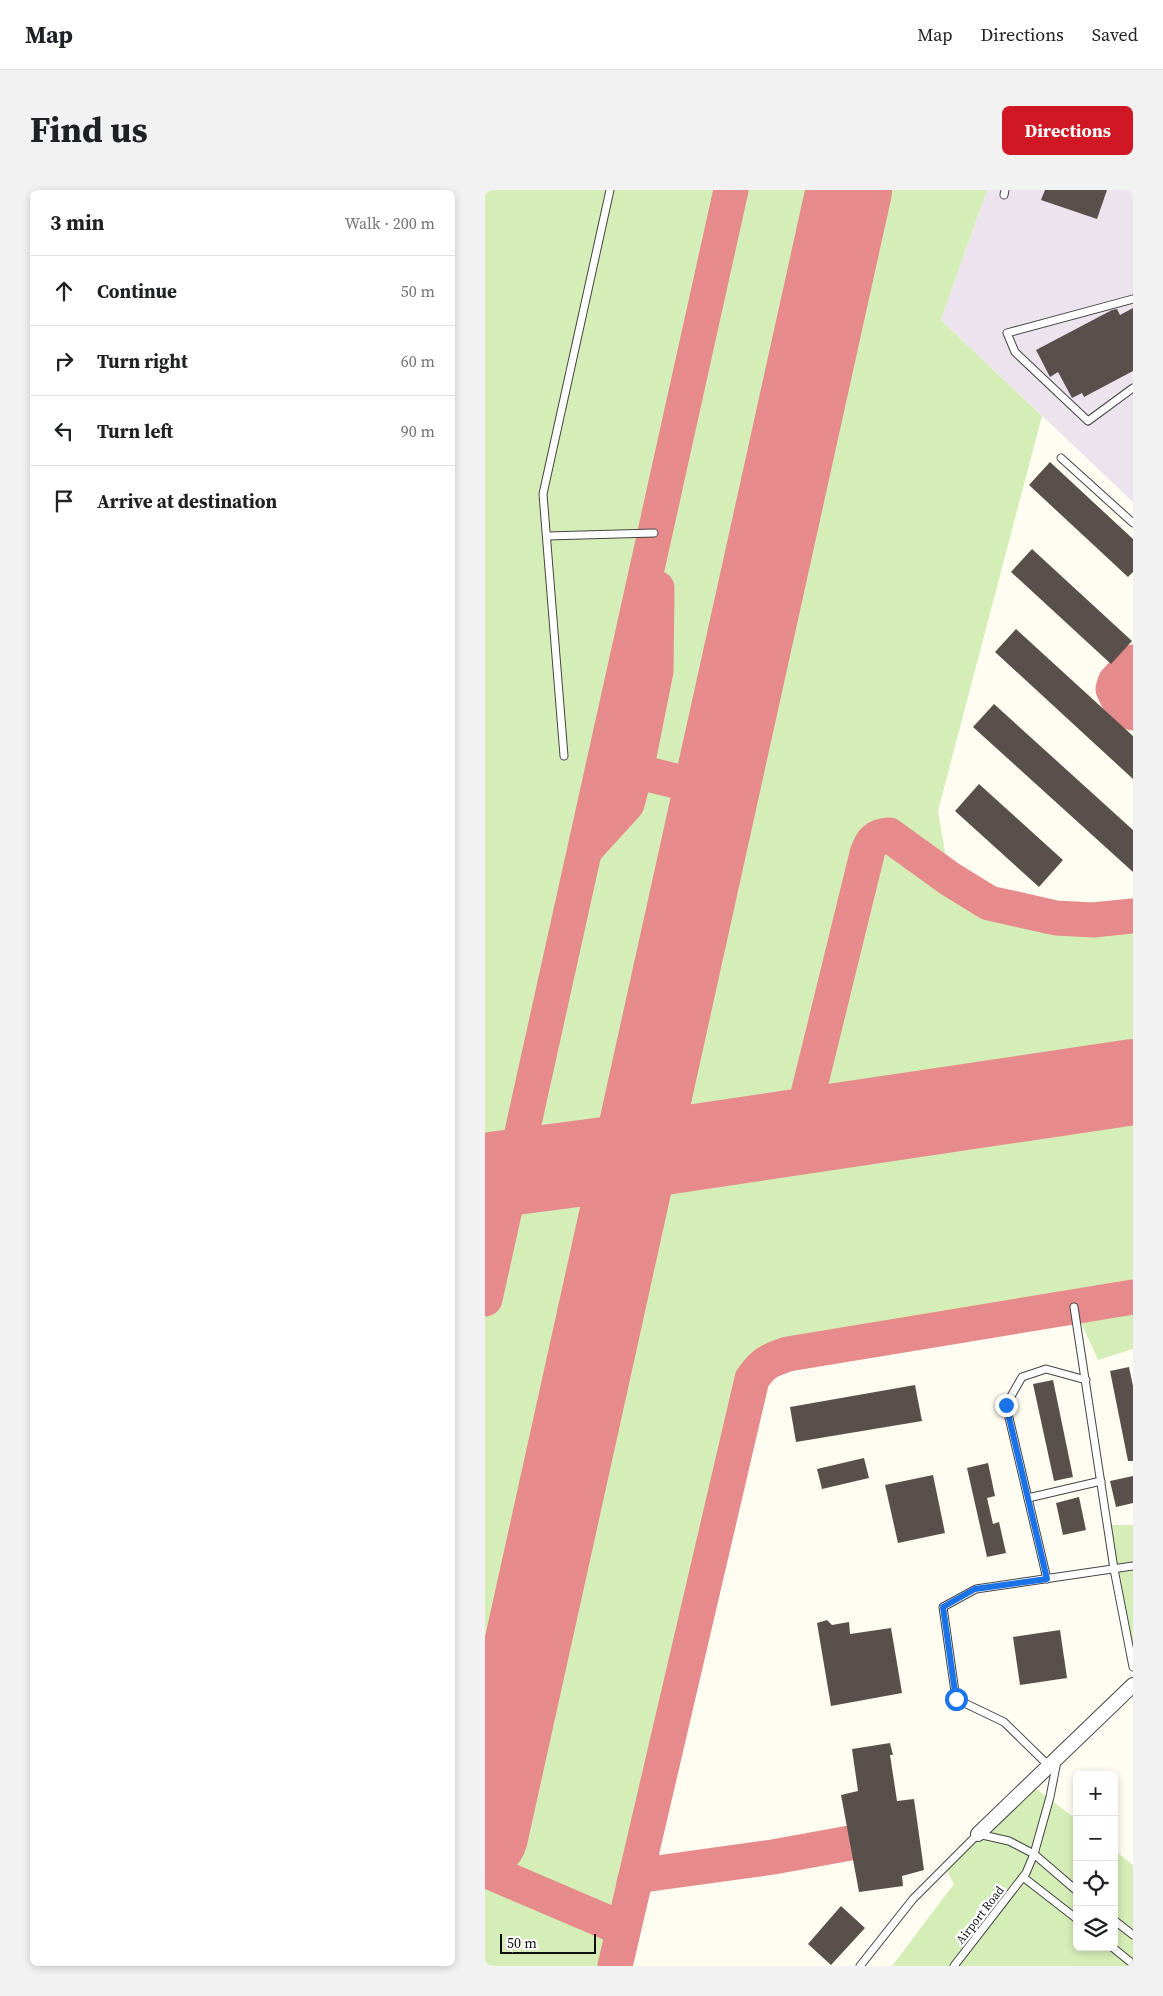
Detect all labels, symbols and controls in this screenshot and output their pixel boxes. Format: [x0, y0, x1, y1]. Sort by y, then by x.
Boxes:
text: Map [25, 18, 73, 51]
text: Map [917, 22, 953, 47]
text: Directions [981, 22, 1064, 47]
text: Saved [1092, 22, 1138, 47]
text: Find us [30, 106, 148, 154]
button: Directions [1002, 106, 1133, 155]
text: 3 min [50, 208, 105, 237]
text: Walk · 200 m [345, 212, 435, 234]
icon: ahead [50, 277, 78, 305]
text: Continue [97, 278, 177, 304]
text: 50 m [401, 280, 435, 302]
icon: right [50, 347, 78, 375]
text: Turn right [97, 348, 188, 374]
text: 60 m [401, 350, 435, 372]
icon: left [50, 417, 78, 445]
text: Turn left [97, 418, 173, 444]
text: 90 m [401, 420, 435, 442]
icon: arrive [50, 487, 78, 515]
text: Arrive at destination [97, 488, 277, 514]
route end [995, 1394, 1018, 1417]
route start [945, 1688, 968, 1711]
map controls [1073, 1771, 1118, 1951]
button: + [1073, 1771, 1118, 1816]
button: − [1073, 1816, 1118, 1861]
button: locate [1073, 1861, 1118, 1906]
street label: Airport Road [952, 1883, 1008, 1947]
button: layers [1073, 1906, 1118, 1951]
scale bar [500, 1931, 596, 1954]
text: 50 m [507, 1933, 537, 1953]

